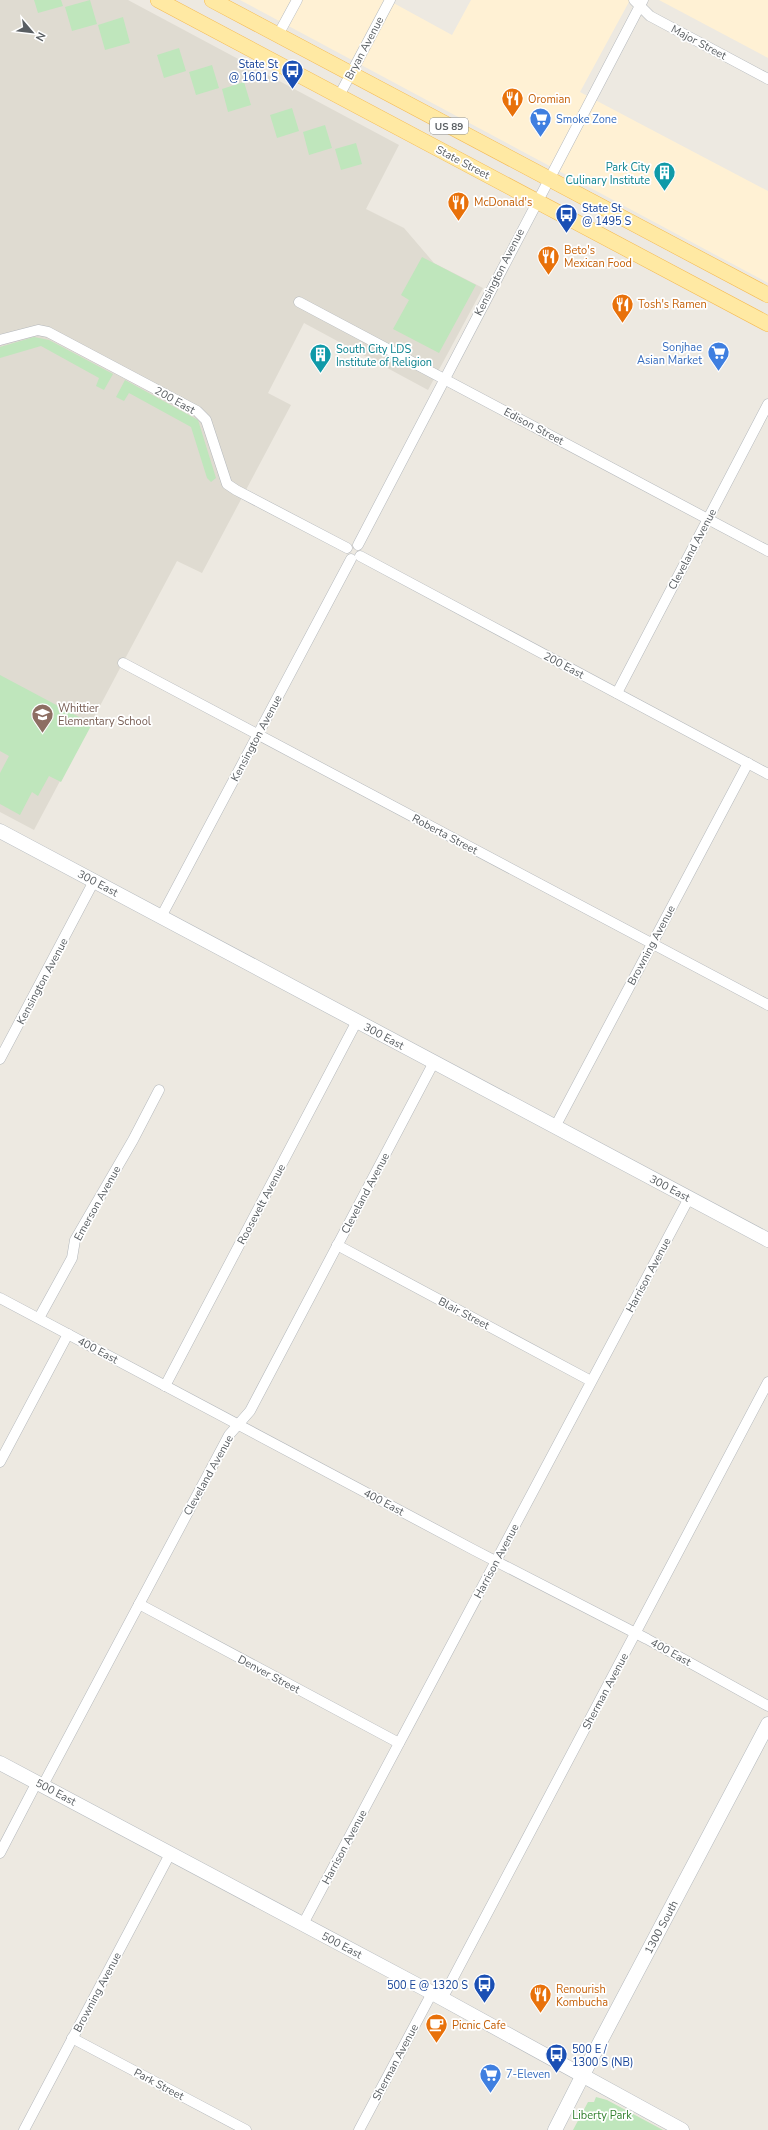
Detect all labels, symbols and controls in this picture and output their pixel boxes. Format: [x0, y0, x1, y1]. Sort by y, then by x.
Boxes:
north arrow [12, 12, 52, 52]
street label: Bryan Avenue [341, 14, 387, 82]
street label: Major Street [668, 22, 729, 63]
text: N [32, 29, 49, 44]
place label: State St @ 1601 S [229, 57, 278, 85]
bus stop icon: State St @ 1601 S [280, 57, 306, 90]
restaurant icon: Oromian [499, 86, 525, 119]
place label: Oromian [528, 92, 570, 107]
supermarket icon: Smoke Zone [528, 106, 554, 139]
place label: Smoke Zone [556, 112, 617, 127]
road number: US 89 [430, 118, 468, 134]
street label: State Street [433, 142, 492, 183]
place label: Park City Culinary Institute [566, 160, 650, 188]
building icon: Park City Culinary Institute [652, 160, 678, 193]
restaurant icon: McDonald's [446, 189, 472, 222]
place label: McDonald's [474, 195, 532, 210]
bus stop icon: State St @ 1495 S [554, 201, 580, 234]
place label: State St @ 1495 S [582, 201, 631, 229]
street label: Kensington Avenue [471, 226, 528, 318]
restaurant icon: Beto's Mexican Food [535, 243, 561, 276]
place label: Beto's Mexican Food [564, 243, 632, 271]
restaurant icon: Tosh's Ramen [610, 291, 636, 324]
place label: Tosh's Ramen [638, 297, 707, 312]
place label: Sonjhae Asian Market [637, 340, 702, 368]
supermarket icon: Sonjhae Asian Market [705, 340, 731, 373]
building icon: South City LDS Institute of Religion [307, 342, 333, 375]
place label: South City LDS Institute of Religion [336, 342, 432, 370]
street label: 200 East [152, 383, 198, 418]
street label: Edison Street [501, 404, 566, 449]
street label: Cleveland Avenue [665, 506, 720, 592]
street label: 200 East [541, 649, 587, 682]
street label: Kensington Avenue [227, 692, 286, 784]
school or university icon: Whittier Elementary School [30, 701, 56, 734]
place label: Whittier Elementary School [58, 701, 152, 729]
street label: Roberta Street [409, 811, 480, 858]
street label: 300 East [75, 867, 121, 900]
street label: Browning Avenue [624, 903, 679, 988]
street label: Kensington Avenue [13, 935, 72, 1027]
street label: 300 East [361, 1020, 407, 1053]
street label: Cleveland Avenue [338, 1150, 393, 1236]
street label: Roosevelt Avenue [234, 1161, 289, 1247]
street label: Emerson Avenue [71, 1163, 124, 1243]
street label: 300 East [647, 1172, 693, 1205]
street label: Harrison Avenue [622, 1235, 675, 1315]
street label: Blair Street [436, 1294, 492, 1333]
street label: 400 East [75, 1334, 121, 1367]
street label: Cleveland Avenue [180, 1432, 237, 1518]
street label: 400 East [361, 1486, 407, 1519]
street label: Harrison Avenue [470, 1521, 523, 1601]
street label: 400 East [648, 1635, 694, 1670]
street label: Sherman Avenue [579, 1650, 632, 1732]
street label: Denver Street [235, 1652, 303, 1697]
street label: 500 East [33, 1776, 79, 1809]
street label: Harrison Avenue [318, 1807, 371, 1887]
street label: 1300 South [641, 1898, 682, 1957]
street label: 500 East [319, 1929, 365, 1962]
street label: Browning Avenue [70, 1950, 125, 2035]
bus stop icon: 500 E @ 1320 S [471, 1972, 497, 2005]
place label: 500 E @ 1320 S [387, 1978, 468, 1993]
restaurant icon: Renourish Kombucha [527, 1982, 553, 2015]
place label: Renourish Kombucha [556, 1982, 608, 2010]
cafe icon: Picnic Cafe [424, 2012, 450, 2045]
place label: Picnic Cafe [452, 2018, 506, 2033]
street label: Sherman Avenue [369, 2021, 422, 2103]
bus stop icon: 500 E / 1300 S (NB) [543, 2042, 569, 2075]
place label: 500 E / 1300 S (NB) [572, 2042, 633, 2070]
supermarket icon: 7-Eleven [477, 2061, 503, 2094]
street label: Park Street [131, 2065, 187, 2104]
place label: 7-Eleven [506, 2067, 550, 2082]
park label: Liberty Park [572, 2108, 632, 2123]

